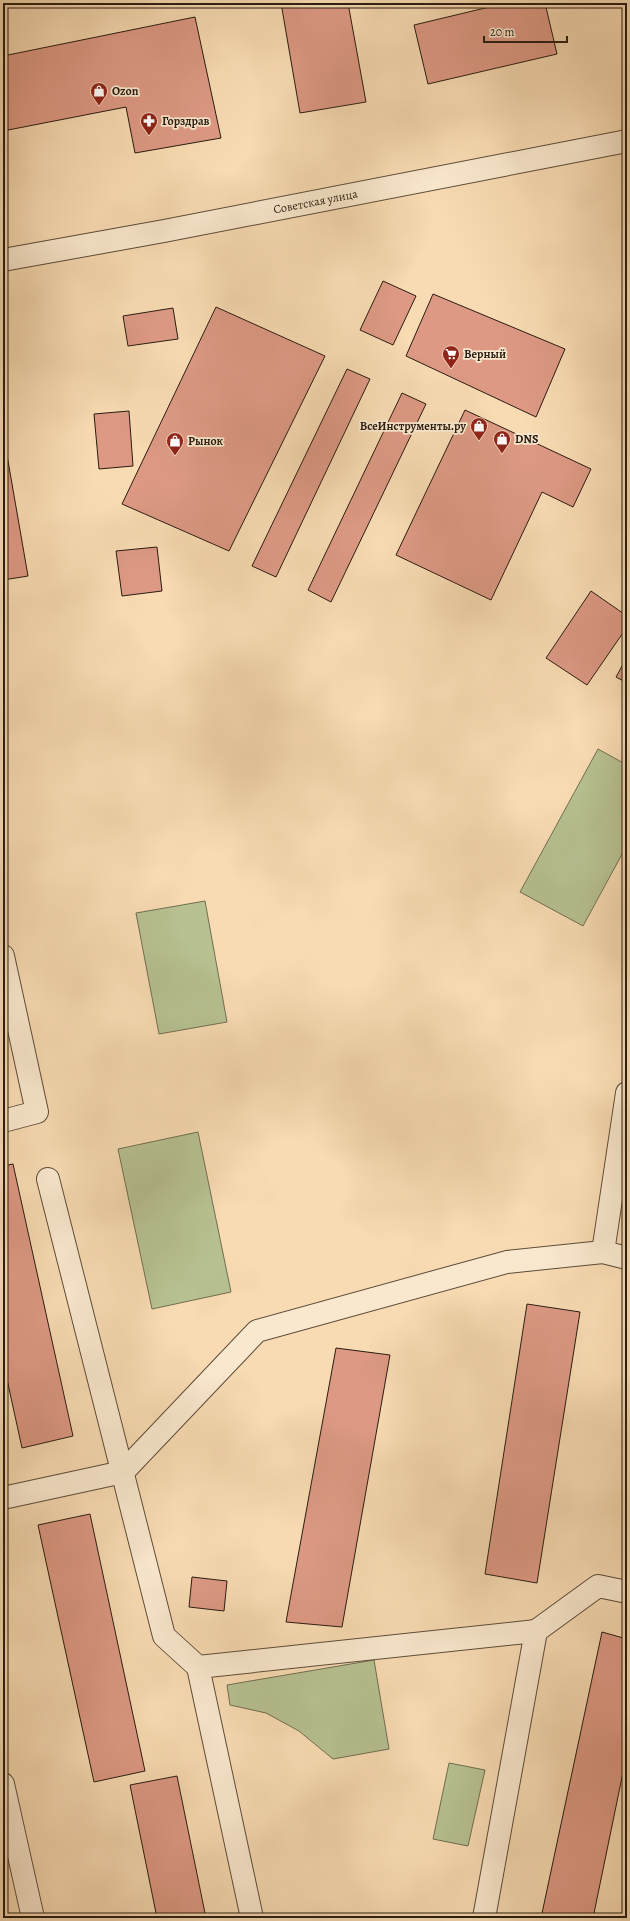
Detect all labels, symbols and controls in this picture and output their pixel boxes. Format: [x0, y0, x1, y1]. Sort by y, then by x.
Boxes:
scale bar [484, 18, 567, 44]
text: 20 m [490, 24, 514, 40]
shop icon: Ozon [89, 81, 109, 106]
place label: Ozon [112, 83, 139, 99]
pharmacy icon: Горздрав [139, 111, 159, 136]
place label: Горздрав [162, 113, 210, 129]
street label: Советская улица [272, 185, 360, 218]
supermarket icon: Верный [441, 344, 461, 369]
place label: Верный [464, 346, 506, 362]
shop icon: ВсеИнструменты.ру [469, 416, 489, 441]
place label: ВсеИнструменты.ру [360, 418, 466, 434]
shop icon: DNS [492, 429, 512, 454]
shop icon: Рынок [165, 431, 185, 456]
place label: DNS [515, 431, 539, 447]
place label: Рынок [188, 433, 224, 449]

